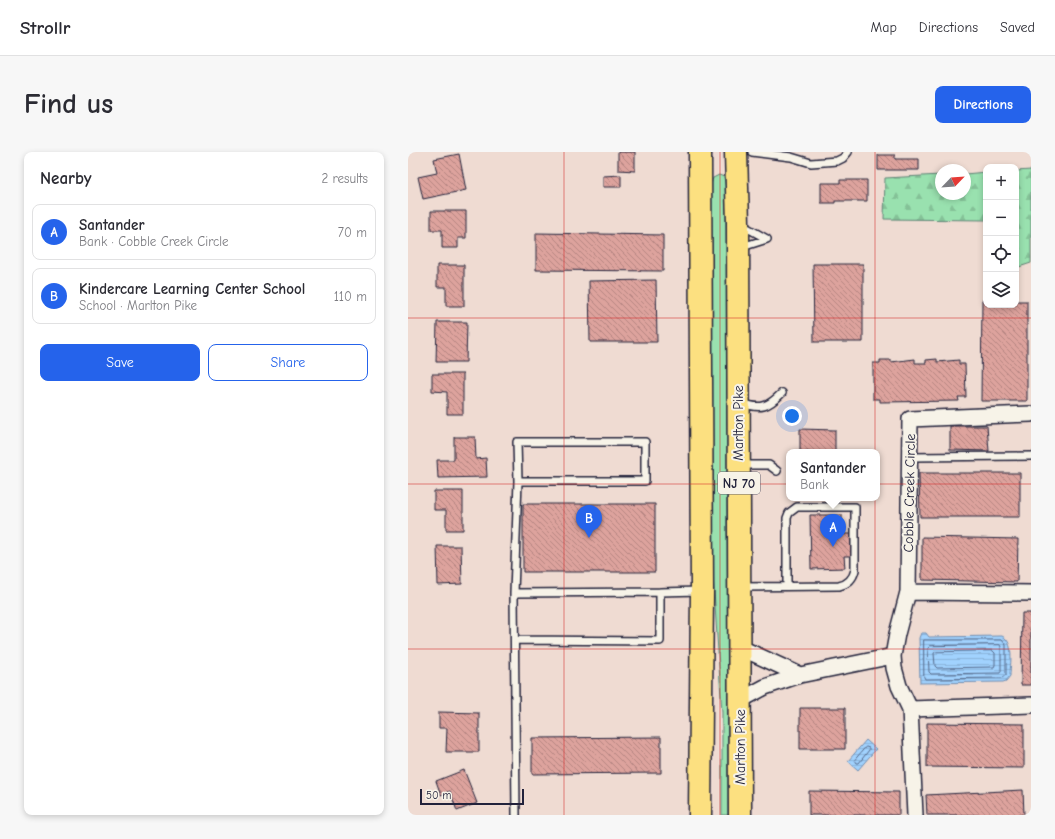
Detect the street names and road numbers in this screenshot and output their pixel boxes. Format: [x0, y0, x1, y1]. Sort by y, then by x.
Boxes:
street label: Marlton Pike [730, 385, 747, 461]
street label: Cobble Creek Circle [900, 433, 919, 553]
road number: NJ 70 [718, 472, 760, 494]
street label: Marlton Pike [732, 709, 749, 785]

